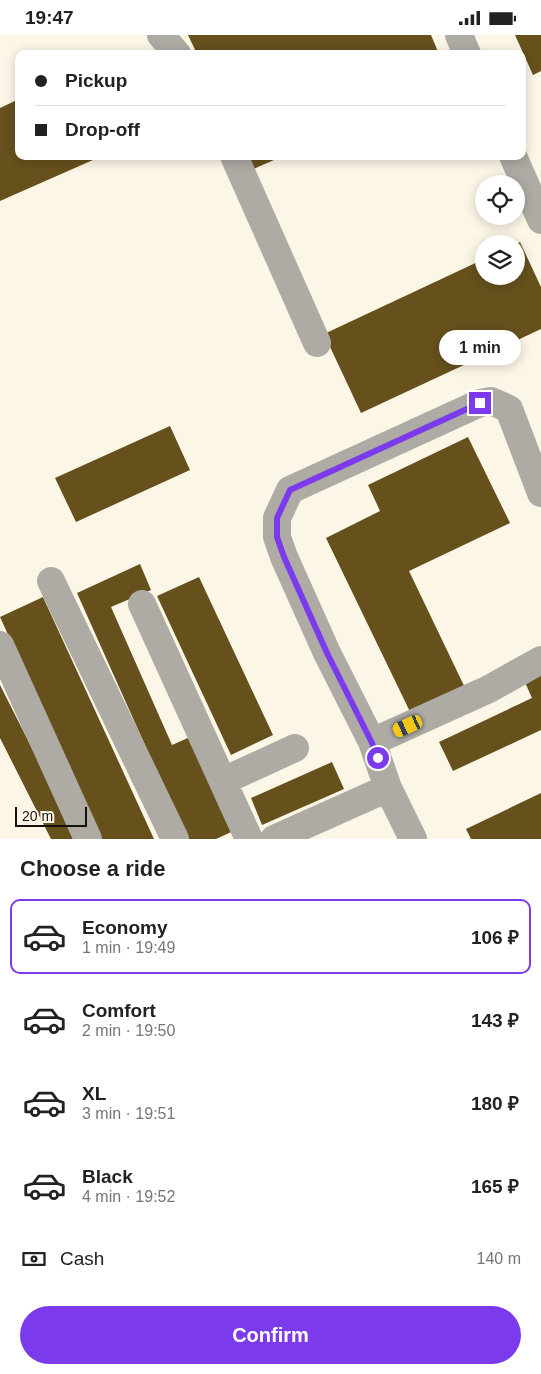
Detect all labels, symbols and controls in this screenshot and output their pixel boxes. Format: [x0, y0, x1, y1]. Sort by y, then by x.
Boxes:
text: 19:47 [25, 7, 74, 28]
text: Pickup [65, 70, 127, 91]
text: Drop-off [65, 119, 140, 140]
map controls [475, 175, 525, 285]
button: locate [475, 175, 525, 225]
button: layers [475, 235, 525, 285]
callout: 1 min [439, 331, 521, 365]
text: 1 min [459, 339, 501, 356]
route end [469, 392, 491, 414]
car [391, 713, 424, 739]
route start [367, 747, 389, 769]
scale bar [15, 804, 88, 827]
text: 20 m [22, 808, 53, 824]
text: Choose a ride [20, 856, 165, 881]
icon: car [22, 914, 67, 959]
text: Economy [82, 917, 168, 938]
text: 106 ₽ [471, 927, 519, 948]
text: 1 min · 19:49 [82, 939, 175, 956]
icon: car [22, 997, 67, 1042]
text: Comfort [82, 1000, 156, 1021]
text: 143 ₽ [471, 1010, 519, 1031]
text: 2 min · 19:50 [82, 1022, 175, 1039]
icon: car [22, 1080, 67, 1125]
text: XL [82, 1083, 106, 1104]
text: 180 ₽ [471, 1093, 519, 1114]
text: 3 min · 19:51 [82, 1105, 175, 1122]
icon: car [22, 1163, 67, 1208]
text: Black [82, 1166, 133, 1187]
text: 165 ₽ [471, 1176, 519, 1197]
text: 4 min · 19:52 [82, 1188, 175, 1205]
icon: cash [20, 1245, 48, 1273]
text: Cash [60, 1248, 104, 1269]
text: 140 m [477, 1250, 521, 1267]
button: Confirm [20, 1306, 521, 1364]

